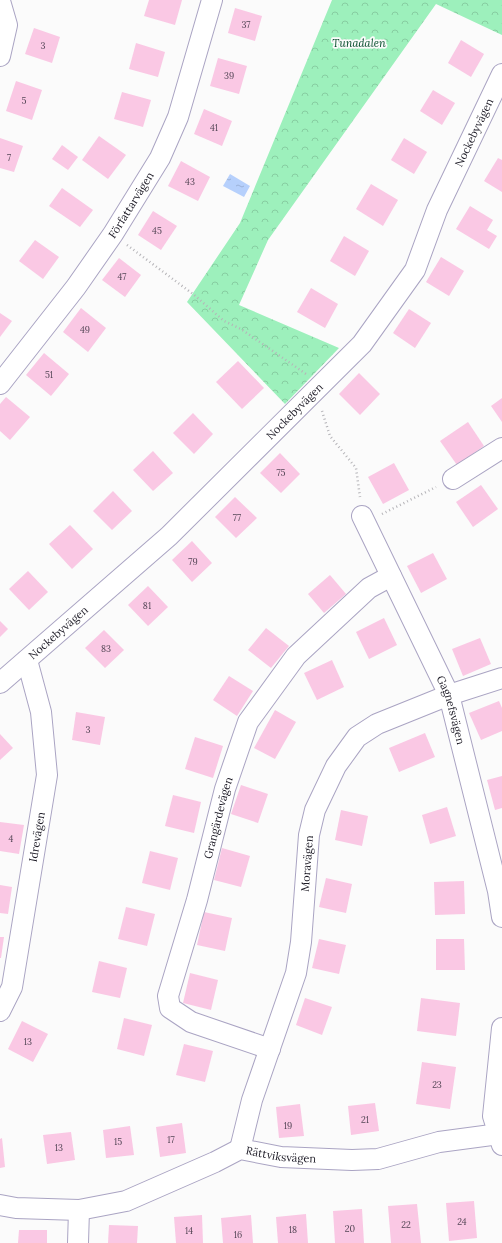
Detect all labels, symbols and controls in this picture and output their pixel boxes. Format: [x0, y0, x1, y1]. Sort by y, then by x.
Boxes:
house number: 37 [242, 19, 250, 30]
park label: Tunadalen [332, 36, 386, 50]
house number: 3 [40, 40, 46, 51]
house number: 39 [224, 70, 234, 81]
house number: 5 [22, 95, 27, 106]
street label: Nockebyvägen [452, 96, 497, 169]
house number: 41 [210, 122, 218, 133]
house number: 7 [7, 152, 11, 163]
street label: Författarvägen [105, 169, 157, 241]
house number: 43 [185, 176, 195, 187]
house number: 45 [152, 225, 162, 236]
house number: 47 [117, 271, 127, 282]
house number: 49 [80, 324, 90, 335]
house number: 51 [45, 369, 53, 380]
street label: Nockebyvägen [263, 380, 326, 442]
house number: 75 [276, 467, 286, 478]
house number: 77 [233, 512, 241, 523]
house number: 79 [188, 556, 198, 567]
house number: 81 [143, 600, 151, 611]
street label: Nockebyvägen [25, 603, 91, 662]
house number: 83 [101, 643, 111, 654]
street label: Gagnefsvägen [434, 673, 468, 746]
house number: 3 [85, 724, 91, 735]
street label: Grangärdevägen [201, 775, 236, 860]
street label: Idrevägen [26, 811, 48, 863]
house number: 4 [9, 833, 14, 844]
street label: Moravägen [298, 834, 316, 892]
house number: 13 [24, 1036, 32, 1047]
house number: 23 [432, 1079, 442, 1090]
house number: 21 [361, 1114, 369, 1125]
house number: 19 [284, 1120, 292, 1131]
house number: 17 [167, 1134, 175, 1145]
house number: 15 [114, 1136, 122, 1147]
house number: 13 [55, 1142, 63, 1153]
street label: Rättviksvägen [245, 1143, 317, 1165]
house number: 24 [457, 1216, 467, 1227]
house number: 22 [401, 1219, 411, 1230]
house number: 20 [345, 1223, 356, 1234]
house number: 18 [289, 1224, 297, 1235]
house number: 14 [185, 1225, 193, 1236]
house number: 16 [234, 1229, 242, 1240]

